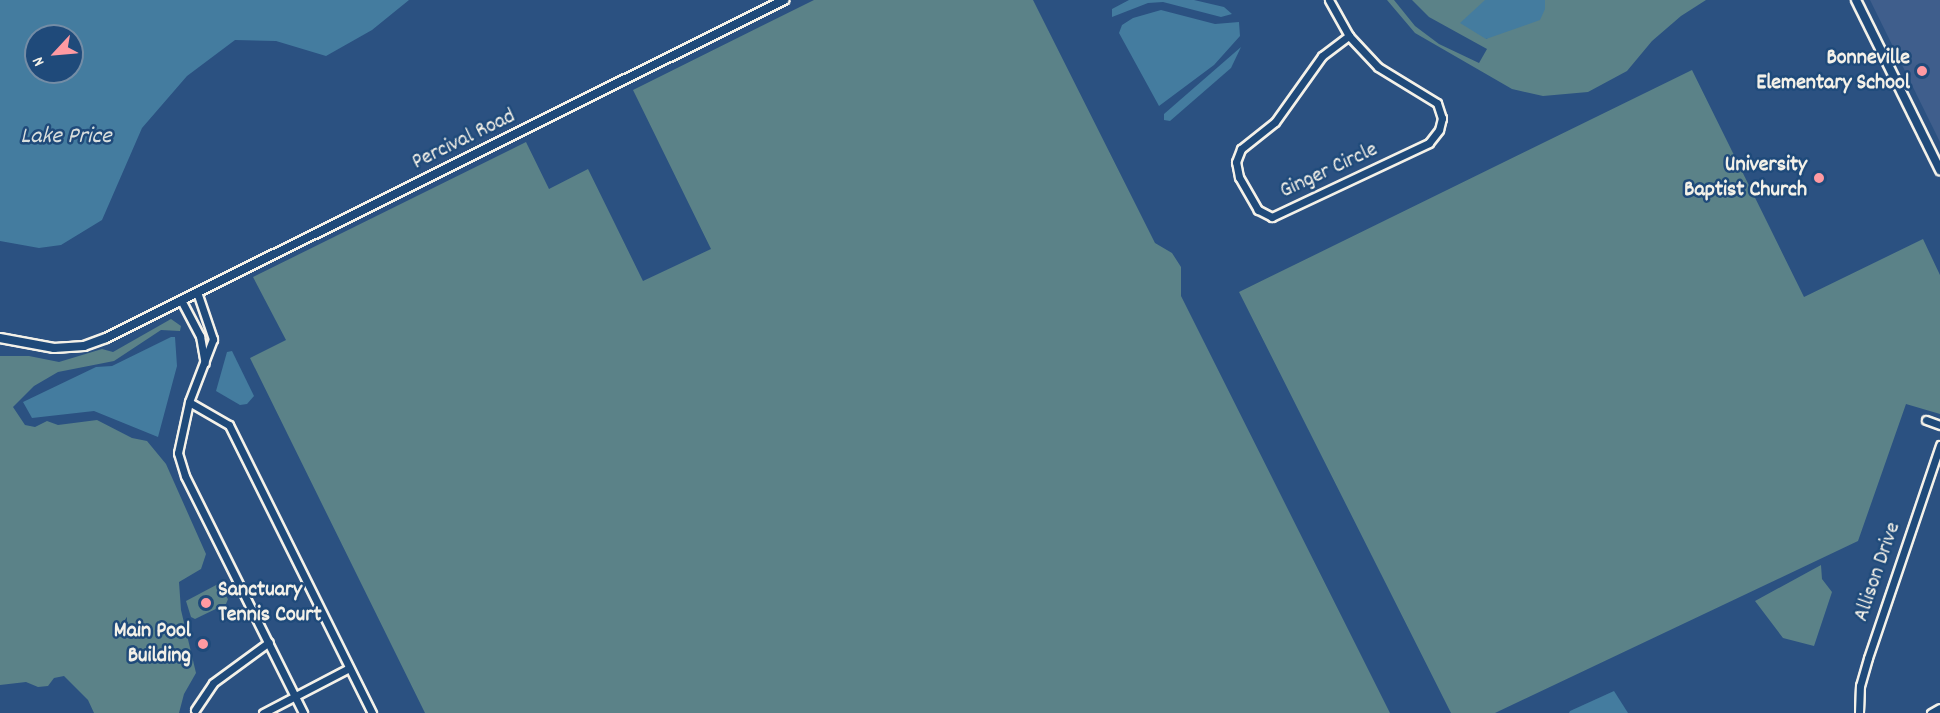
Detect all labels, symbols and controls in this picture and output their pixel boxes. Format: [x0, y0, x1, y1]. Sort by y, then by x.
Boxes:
north arrow [24, 24, 84, 84]
place label: Bonneville Elementary School [1756, 45, 1910, 96]
text: N [27, 53, 51, 70]
marker: Bonneville Elementary School [1915, 64, 1929, 78]
street label: Percival Road [408, 104, 520, 176]
water label: Lake Price [20, 124, 112, 152]
street label: Ginger Circle [1276, 137, 1382, 205]
place label: University Baptist Church [1684, 152, 1807, 204]
marker: University Baptist Church [1812, 171, 1826, 185]
street label: Allison Drive [1849, 519, 1907, 625]
place label: Sanctuary Tennis Court [218, 577, 322, 628]
marker: Sanctuary Tennis Court [199, 596, 213, 610]
place label: Main Pool Building [114, 618, 191, 670]
marker: Main Pool Building [196, 637, 210, 651]

